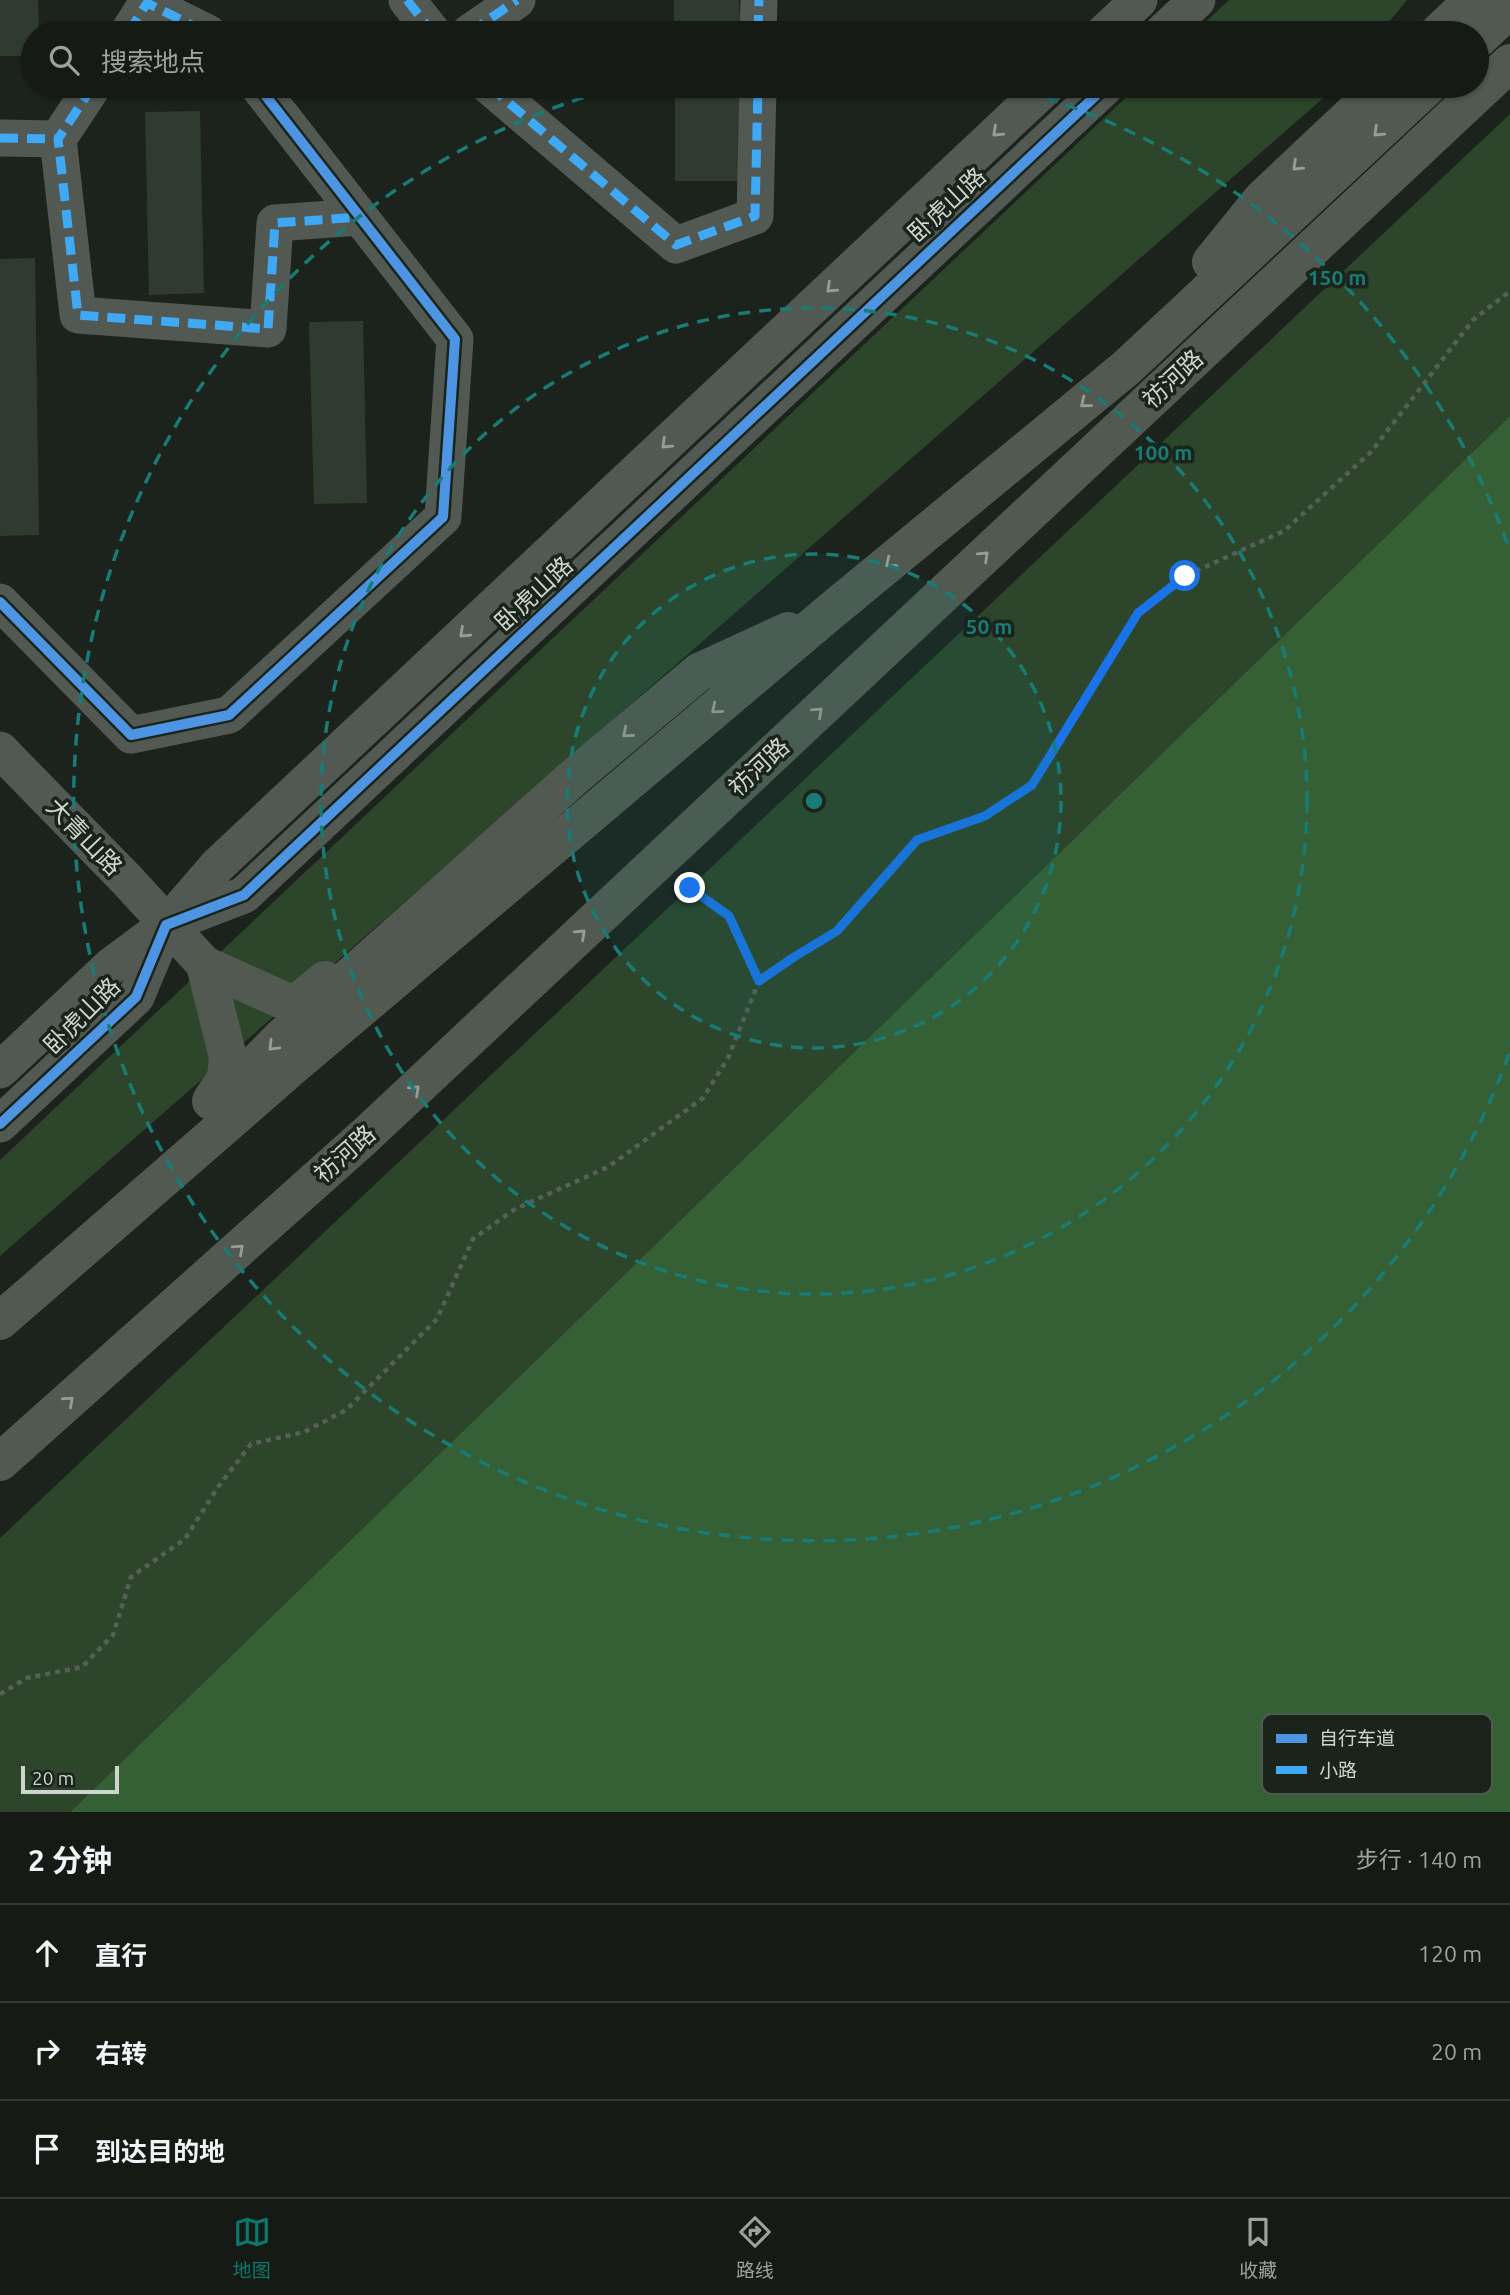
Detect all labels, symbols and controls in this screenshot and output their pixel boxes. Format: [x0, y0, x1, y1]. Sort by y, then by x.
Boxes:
search box [21, 21, 1489, 98]
icon: search [45, 41, 83, 79]
text: 搜索地点 [101, 47, 205, 76]
one-way arrow [992, 124, 1005, 137]
one-way arrow [1373, 124, 1386, 137]
one-way arrow [1292, 158, 1305, 170]
street label: 卧虎山路 [902, 162, 991, 247]
text: 150 m [1308, 265, 1366, 289]
one-way arrow [826, 279, 839, 292]
street label: 祊河路 [1137, 344, 1208, 413]
one-way arrow [1080, 394, 1092, 407]
one-way arrow [661, 435, 674, 448]
text: 100 m [1134, 440, 1192, 464]
street label: 卧虎山路 [489, 551, 578, 636]
one-way arrow [976, 552, 989, 564]
one-way arrow [885, 554, 897, 567]
route start [1169, 560, 1200, 591]
text: 50 m [966, 614, 1012, 638]
one-way arrow [459, 625, 472, 638]
one-way arrow [711, 701, 724, 713]
one-way arrow [810, 707, 823, 720]
one-way arrow [622, 725, 635, 737]
street label: 祊河路 [723, 732, 794, 801]
centre of rings [802, 789, 826, 813]
street label: 大青山路 [41, 793, 127, 881]
route end [674, 872, 705, 903]
one-way arrow [573, 930, 586, 943]
street label: 卧虎山路 [38, 972, 125, 1059]
one-way arrow [269, 1038, 281, 1050]
one-way arrow [407, 1085, 420, 1098]
street label: 祊河路 [309, 1120, 380, 1188]
one-way arrow [231, 1245, 244, 1257]
one-way arrow [61, 1396, 74, 1409]
legend [1262, 1714, 1492, 1794]
text: 自行车道 [1319, 1727, 1395, 1749]
text: 小路 [1319, 1759, 1357, 1781]
scale bar [21, 1763, 119, 1795]
text: 20 m [32, 1767, 74, 1789]
text: 2 分钟 [28, 1843, 112, 1877]
text: 步行 · 140 m [1356, 1847, 1482, 1872]
icon: ahead [28, 1934, 66, 1972]
text: 直行 [95, 1941, 147, 1970]
text: 120 m [1418, 1941, 1482, 1966]
icon: right [28, 2032, 66, 2070]
text: 右转 [95, 2039, 147, 2068]
text: 20 m [1431, 2039, 1482, 2064]
icon: arrive [28, 2130, 66, 2168]
text: 到达目的地 [95, 2137, 225, 2166]
tab: 地图 [233, 2213, 271, 2282]
tab: 路线 [736, 2213, 774, 2282]
tab: 收藏 [1239, 2213, 1277, 2282]

